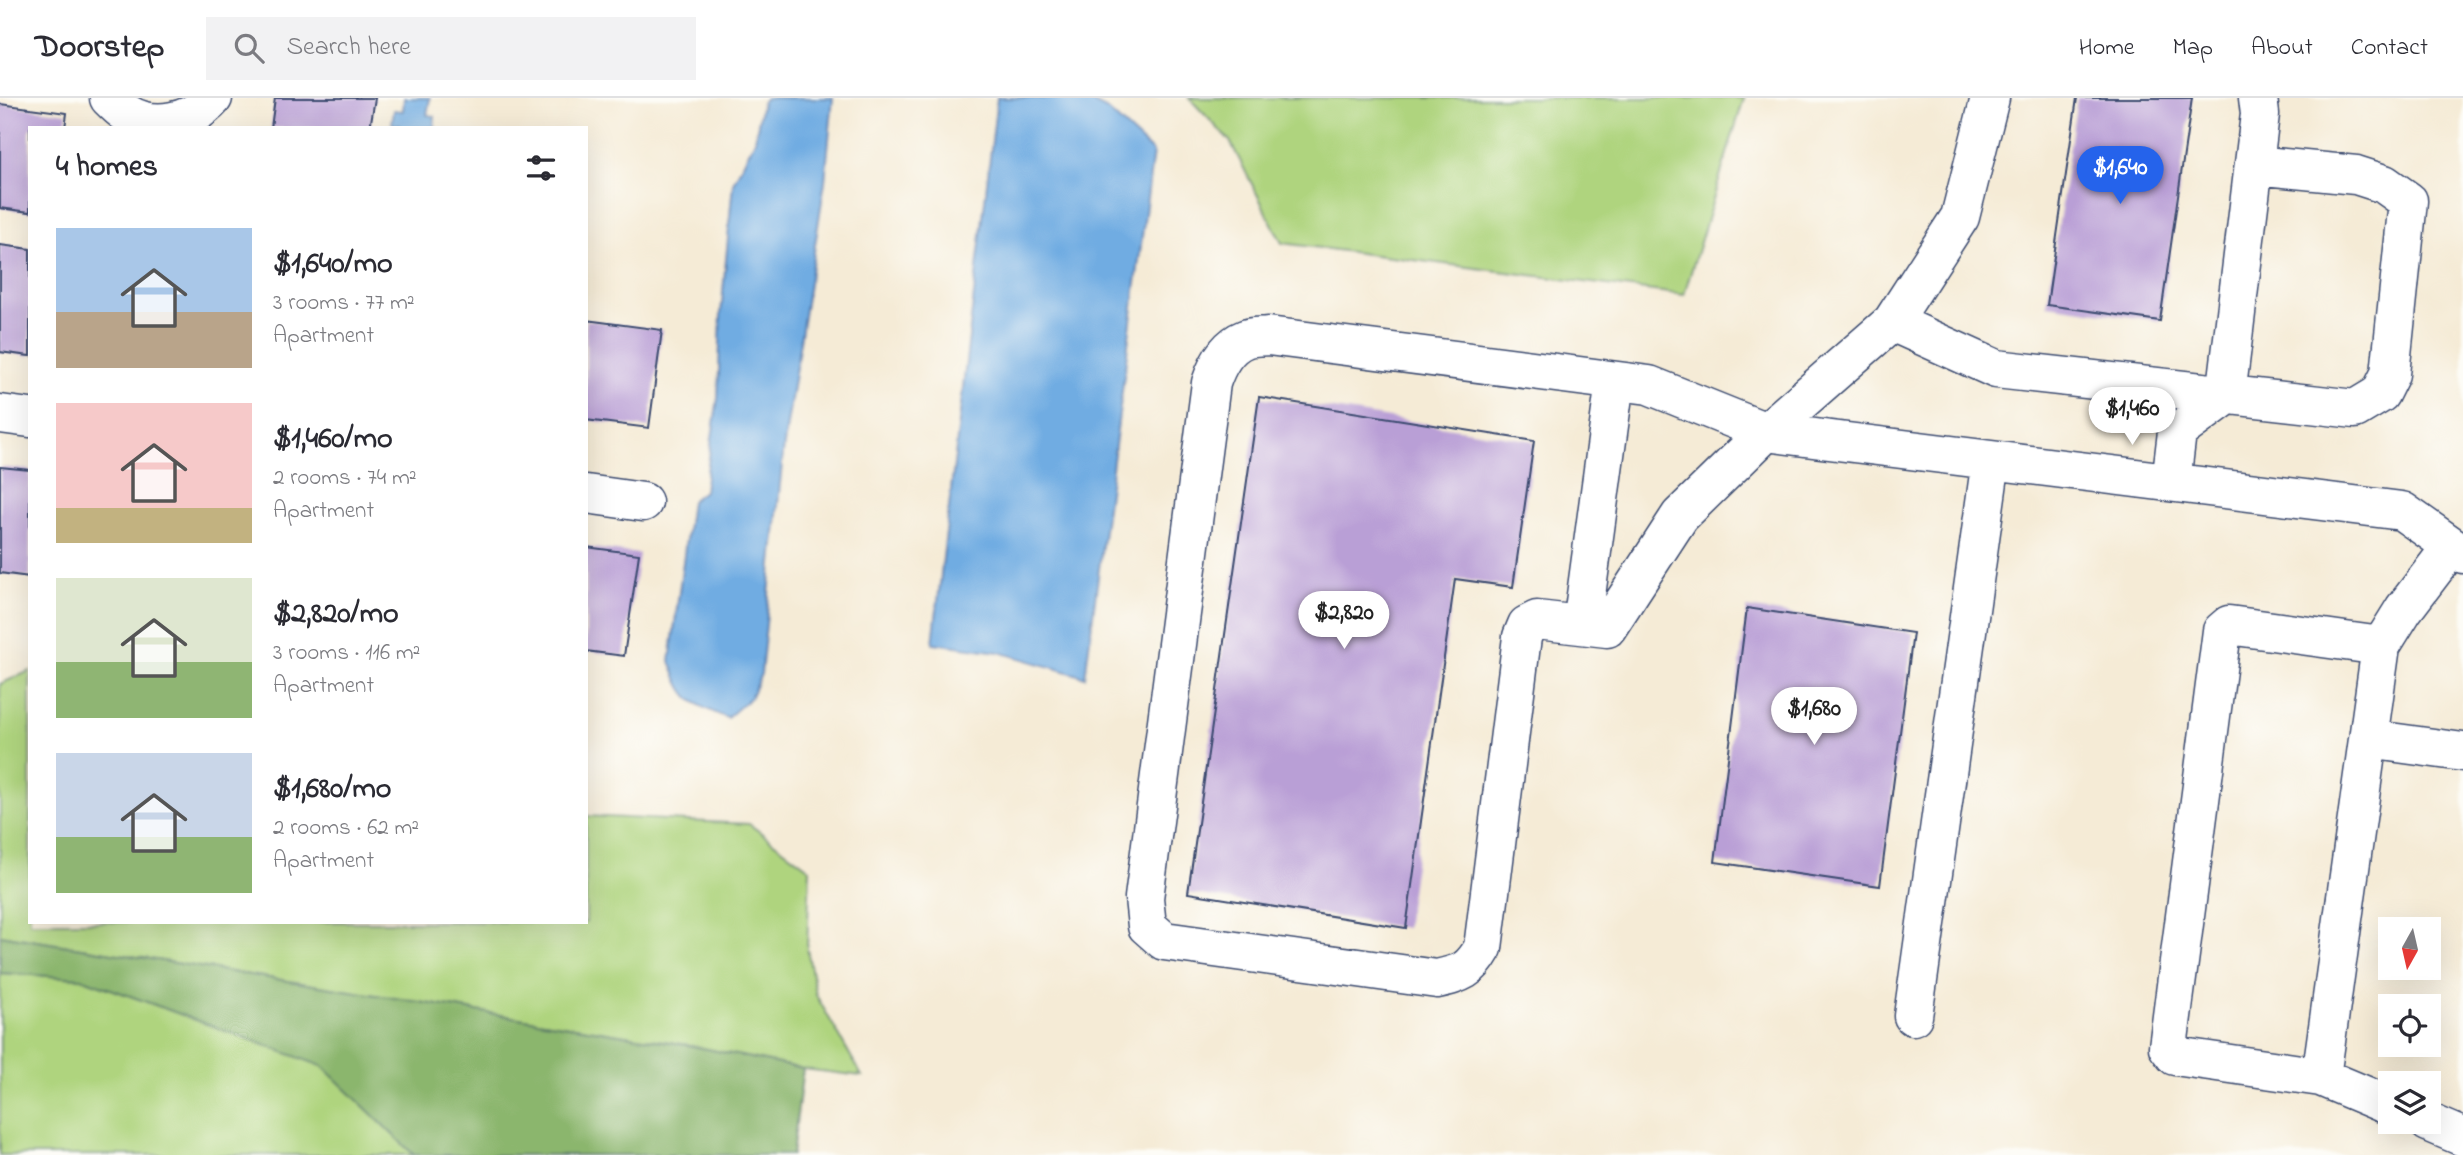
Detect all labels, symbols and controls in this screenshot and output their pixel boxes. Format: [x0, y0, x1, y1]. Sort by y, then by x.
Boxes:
search box [206, 17, 696, 80]
text: Doorstep [35, 24, 164, 72]
icon: search [230, 29, 268, 67]
text: Search here [286, 29, 411, 67]
text: Home [2079, 31, 2135, 66]
text: Map [2173, 31, 2213, 66]
text: About [2251, 31, 2313, 66]
text: Contact [2351, 31, 2428, 66]
text: 4 homes [56, 146, 158, 190]
pin: $1,640 [2063, 146, 2177, 206]
icon: filters [522, 149, 560, 187]
text: $1,640 [2093, 152, 2147, 185]
text: $1,640/mo [273, 243, 393, 287]
icon: home [112, 256, 196, 340]
text: 3 rooms · 77 m² [273, 287, 415, 320]
text: Apartment [273, 320, 374, 353]
pin: $1,460 [2075, 388, 2189, 447]
text: $1,460 [2105, 393, 2159, 426]
text: $1,460/mo [273, 418, 393, 462]
icon: home [112, 431, 196, 515]
text: 2 rooms · 74 m² [273, 462, 417, 495]
text: Apartment [273, 495, 374, 528]
pin: $2,820 [1287, 592, 1401, 651]
text: $2,820/mo [273, 593, 399, 637]
text: $2,820 [1314, 597, 1374, 630]
icon: home [112, 606, 196, 690]
text: 3 rooms · 116 m² [273, 637, 420, 670]
text: Apartment [273, 670, 374, 703]
pin: $1,680 [1757, 688, 1871, 747]
text: $1,680 [1787, 693, 1841, 726]
text: $1,680/mo [273, 768, 391, 812]
icon: home [112, 781, 196, 865]
text: 2 rooms · 62 m² [273, 812, 419, 845]
text: Apartment [273, 845, 374, 878]
north arrow [2378, 917, 2441, 980]
map controls [2378, 917, 2441, 1134]
button: locate [2378, 994, 2441, 1057]
button: layers [2378, 1071, 2441, 1134]

